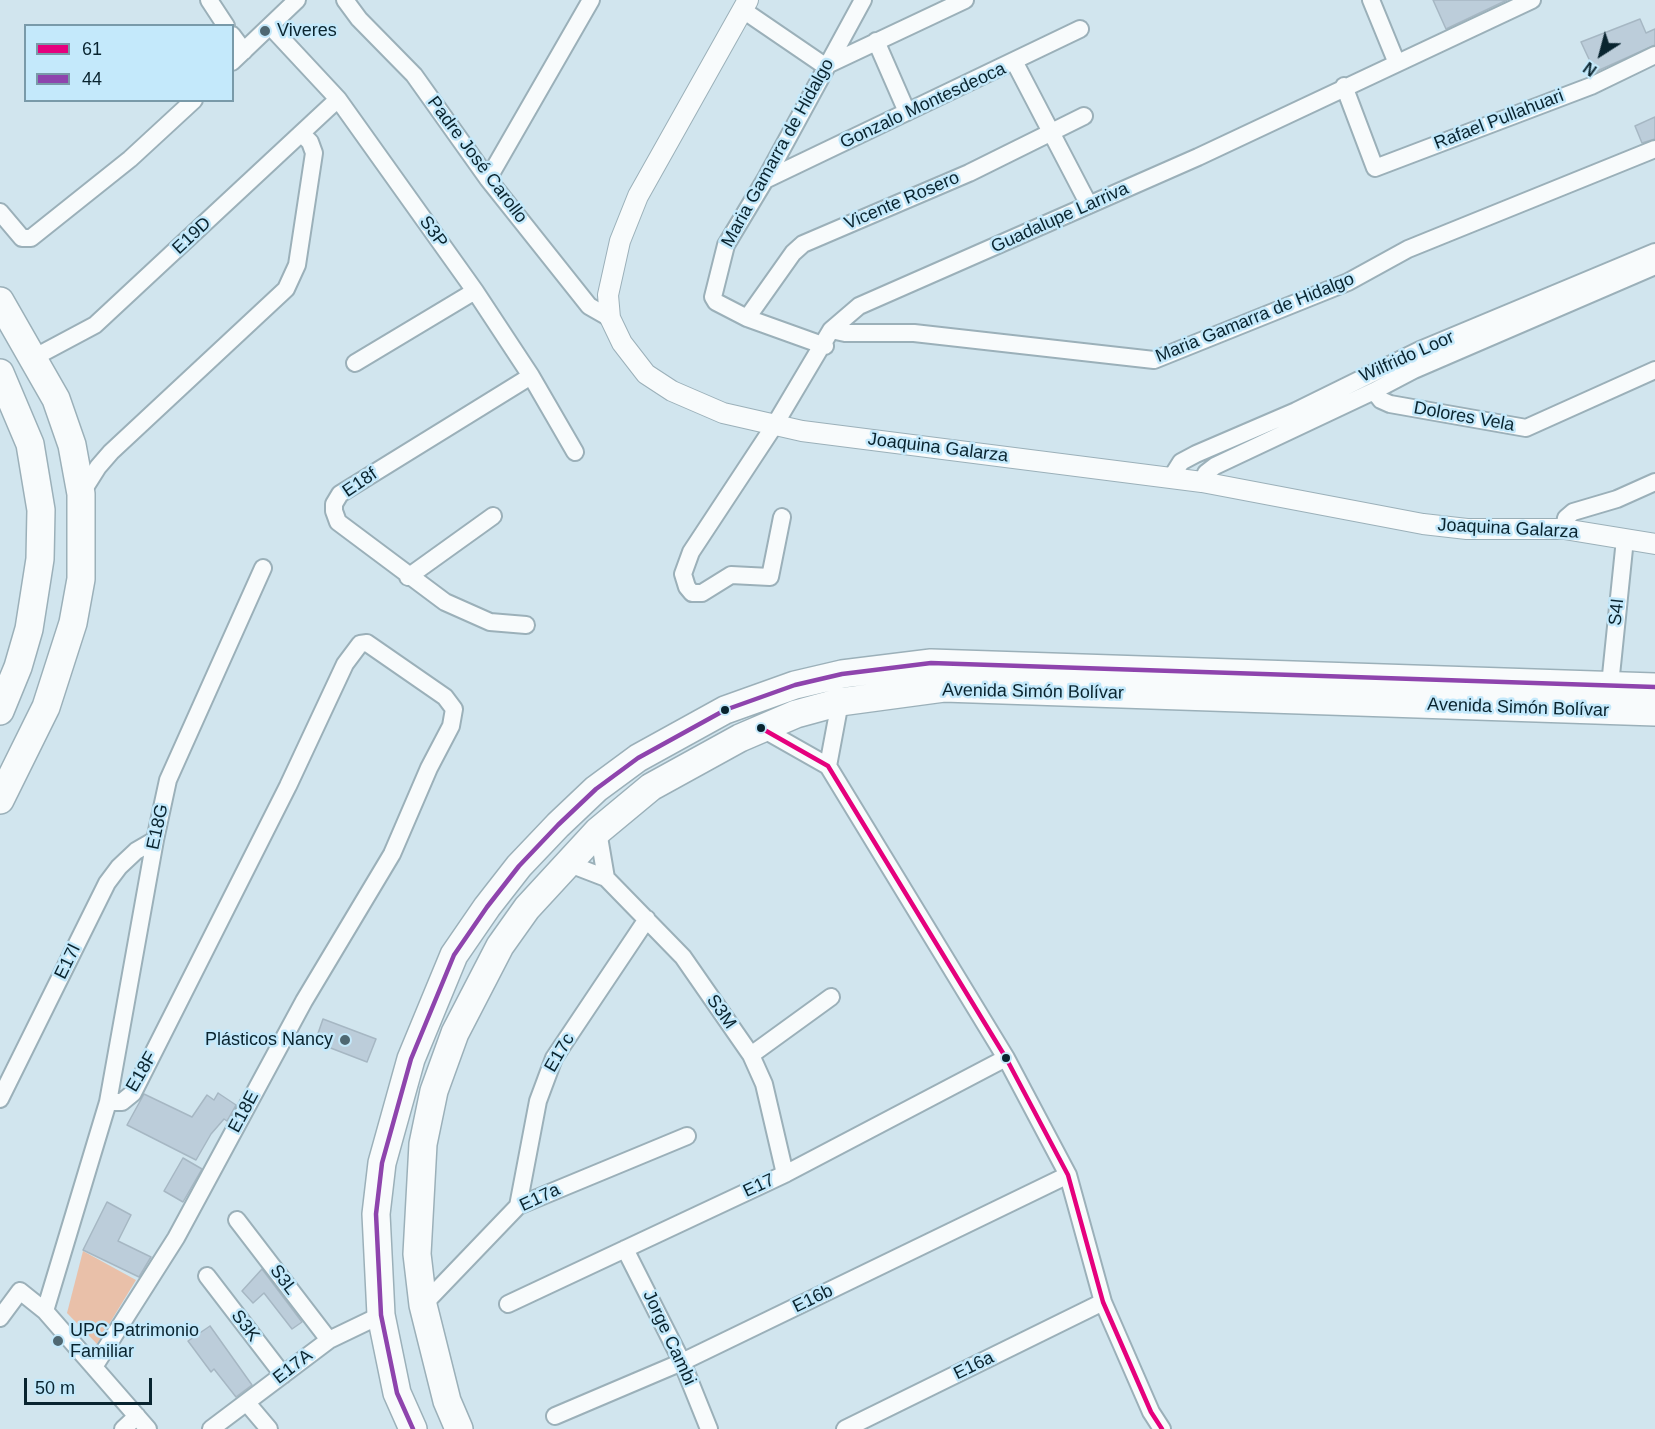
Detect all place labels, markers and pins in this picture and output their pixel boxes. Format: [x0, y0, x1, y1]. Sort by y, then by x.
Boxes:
place label: Viveres [277, 20, 337, 42]
marker: Viveres [258, 24, 272, 38]
unlabelled marker [719, 704, 731, 716]
unlabelled marker [755, 722, 767, 734]
place label: Plásticos Nancy [205, 1029, 333, 1051]
marker: Plásticos Nancy [338, 1033, 352, 1047]
unlabelled marker [1000, 1052, 1012, 1064]
place label: UPC Patrimonio Familiar [70, 1320, 199, 1362]
marker: UPC Patrimonio Familiar [51, 1334, 65, 1348]

